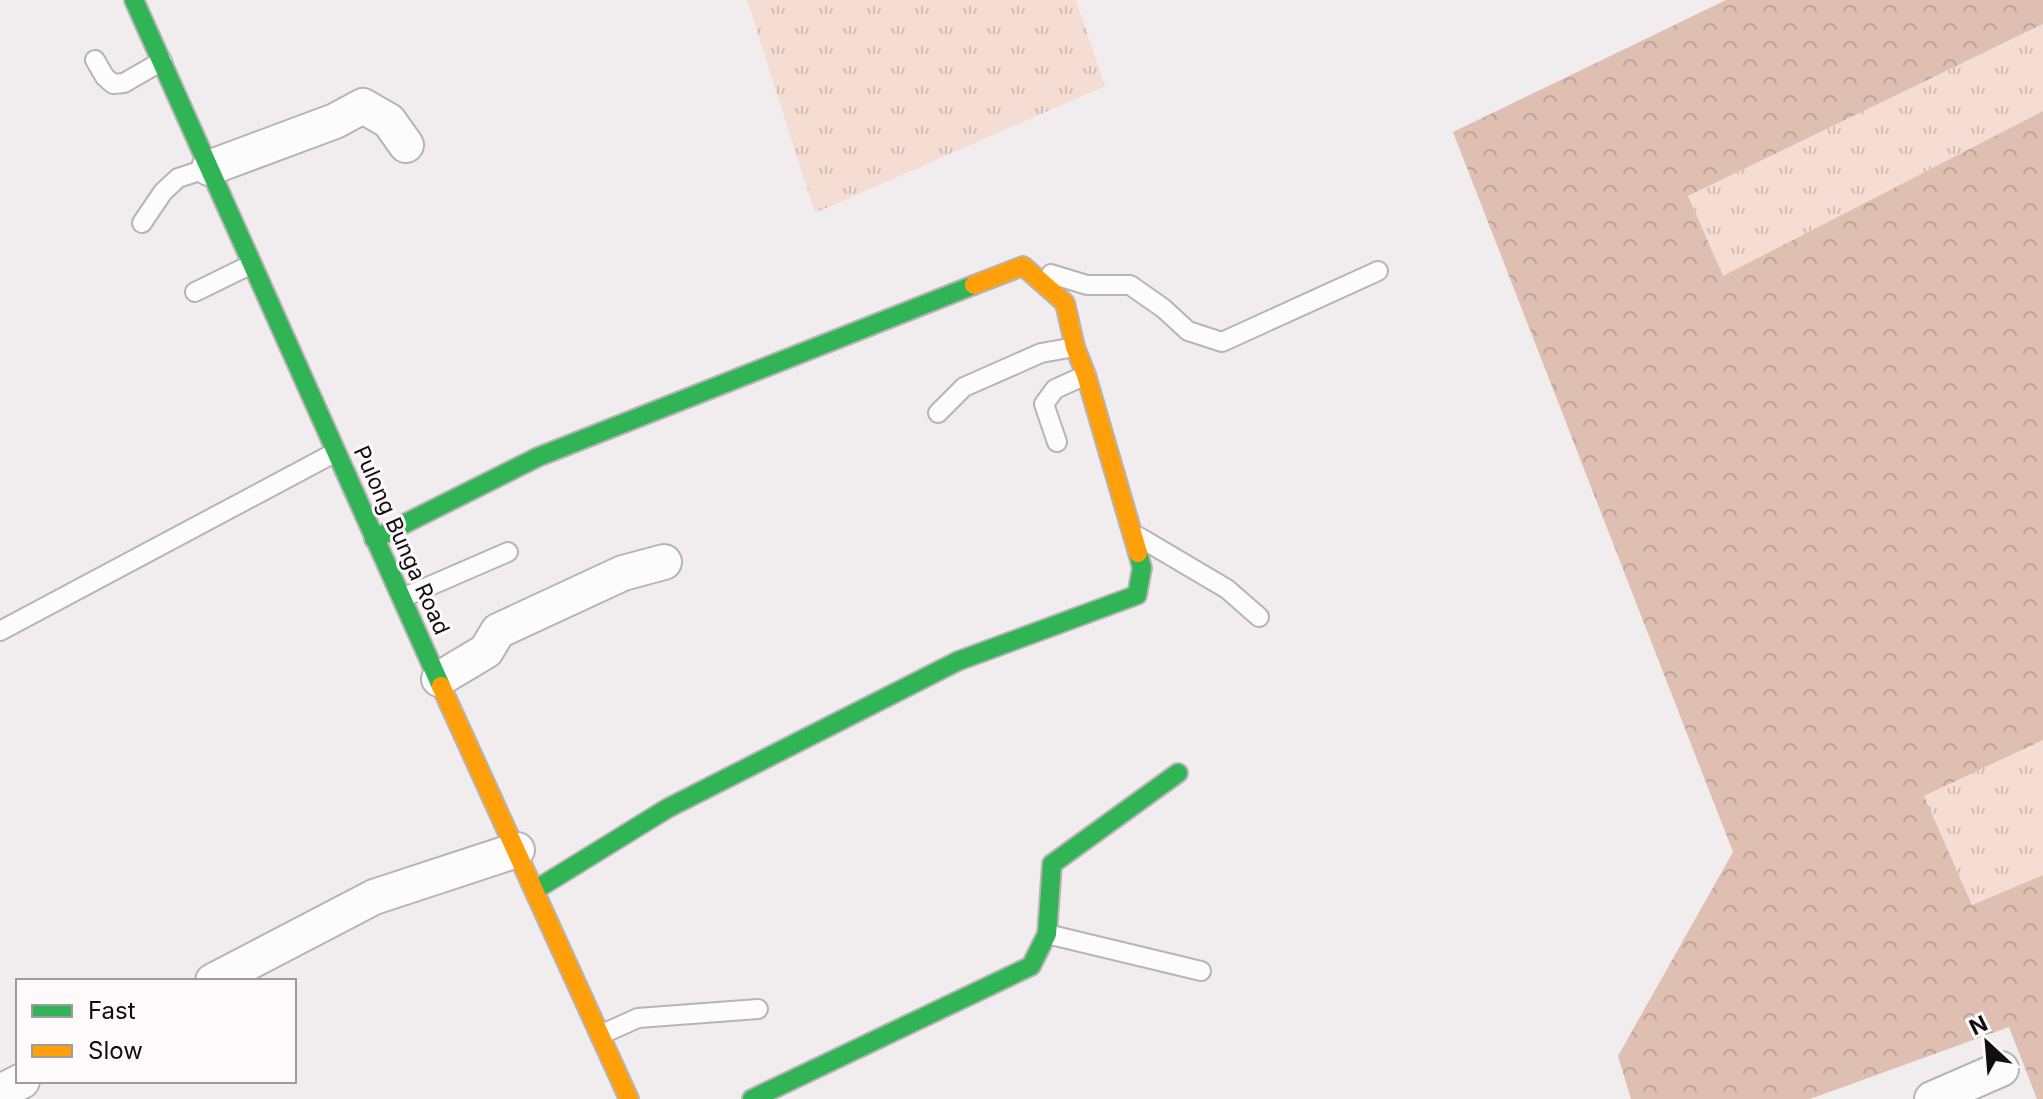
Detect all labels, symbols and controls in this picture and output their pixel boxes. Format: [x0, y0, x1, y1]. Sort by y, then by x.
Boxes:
street label: Pulong Bunga Road [349, 442, 455, 638]
legend [16, 979, 296, 1083]
text: Fast [88, 996, 136, 1025]
north arrow [1947, 1003, 2027, 1083]
text: N [1965, 1010, 1991, 1040]
text: Slow [88, 1036, 143, 1065]

